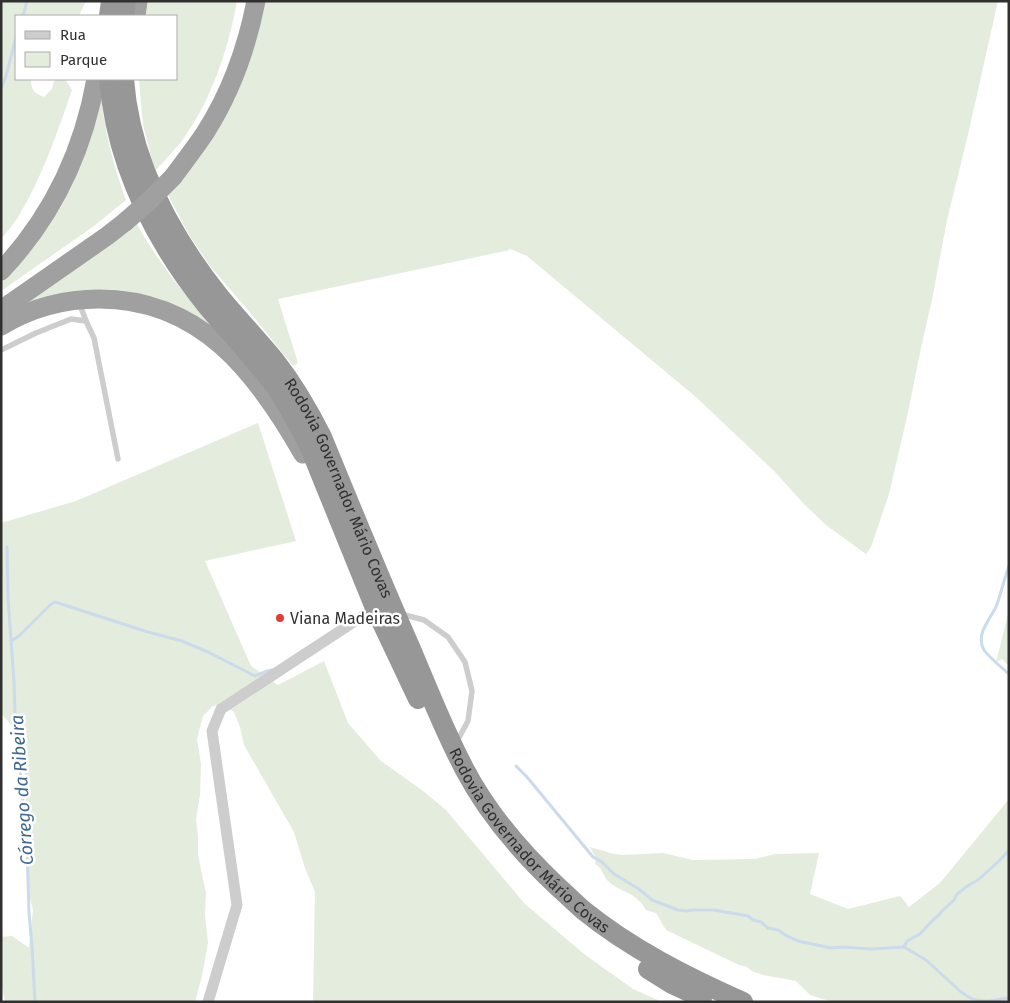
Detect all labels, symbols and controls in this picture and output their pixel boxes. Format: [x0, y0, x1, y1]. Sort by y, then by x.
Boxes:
legend [15, 15, 178, 80]
text: Rua [60, 26, 86, 44]
text: Parque [60, 51, 107, 69]
street label: Rodovia Governador Mário Covas [281, 374, 397, 601]
place label: Viana Madeiras [290, 609, 400, 628]
marker: Viana Madeiras [274, 612, 286, 624]
water label: Córrego da Ribeira [6, 714, 38, 866]
street label: Rodovia Governador Mário Covas [446, 744, 614, 937]

